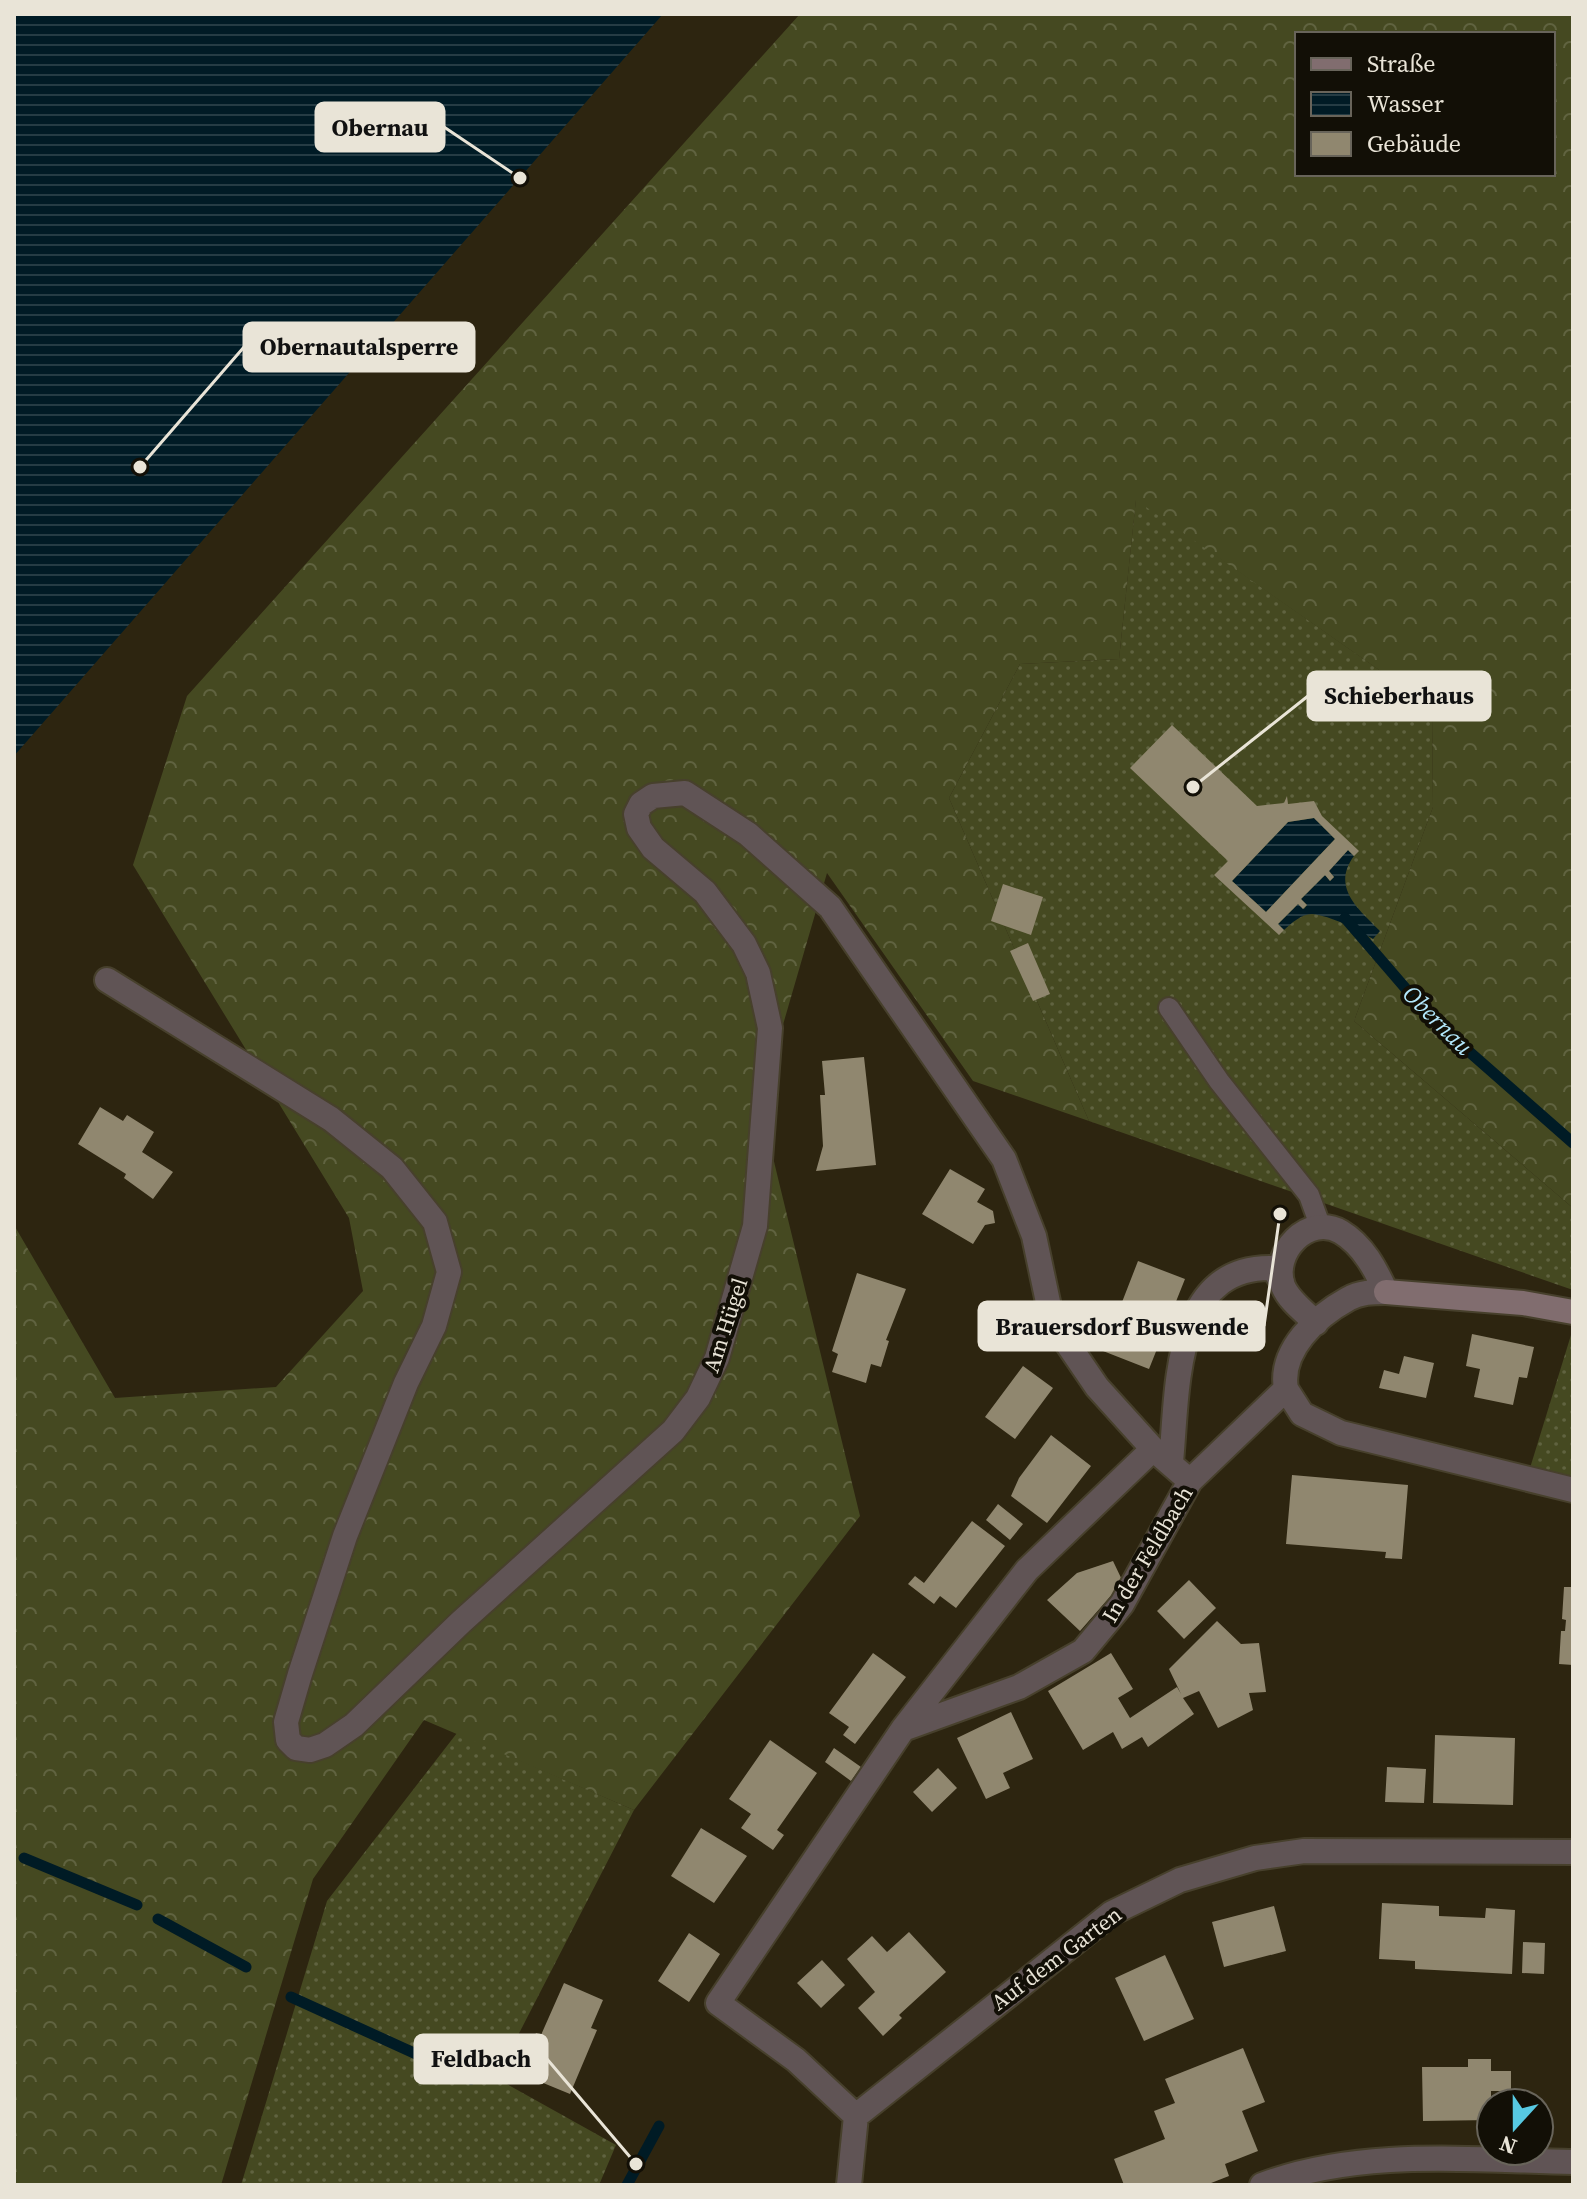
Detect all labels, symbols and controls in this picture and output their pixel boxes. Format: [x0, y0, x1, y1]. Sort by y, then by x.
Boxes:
legend [1295, 32, 1555, 176]
text: Straße [1367, 47, 1435, 80]
text: Wasser [1367, 87, 1444, 120]
callout: Obernau [316, 103, 444, 151]
text: Obernau [332, 111, 429, 144]
text: Gebäude [1367, 127, 1461, 160]
callout: Obernautalsperre [244, 323, 474, 371]
text: Obernautalsperre [260, 330, 458, 363]
callout: Schieberhaus [1308, 672, 1490, 720]
text: Schieberhaus [1324, 679, 1474, 712]
water label: Obernau [1396, 978, 1481, 1063]
street label: Am Hügel [696, 1274, 754, 1376]
callout: Brauersdorf Buswende [979, 1302, 1264, 1350]
text: Brauersdorf Buswende [995, 1310, 1249, 1343]
street label: In der Feldbach [1094, 1480, 1200, 1628]
street label: Auf dem Garten [985, 1899, 1127, 2017]
callout: Feldbach [415, 2035, 547, 2083]
text: Feldbach [431, 2042, 531, 2075]
north arrow [1475, 2087, 1555, 2167]
text: N [1495, 2129, 1521, 2163]

